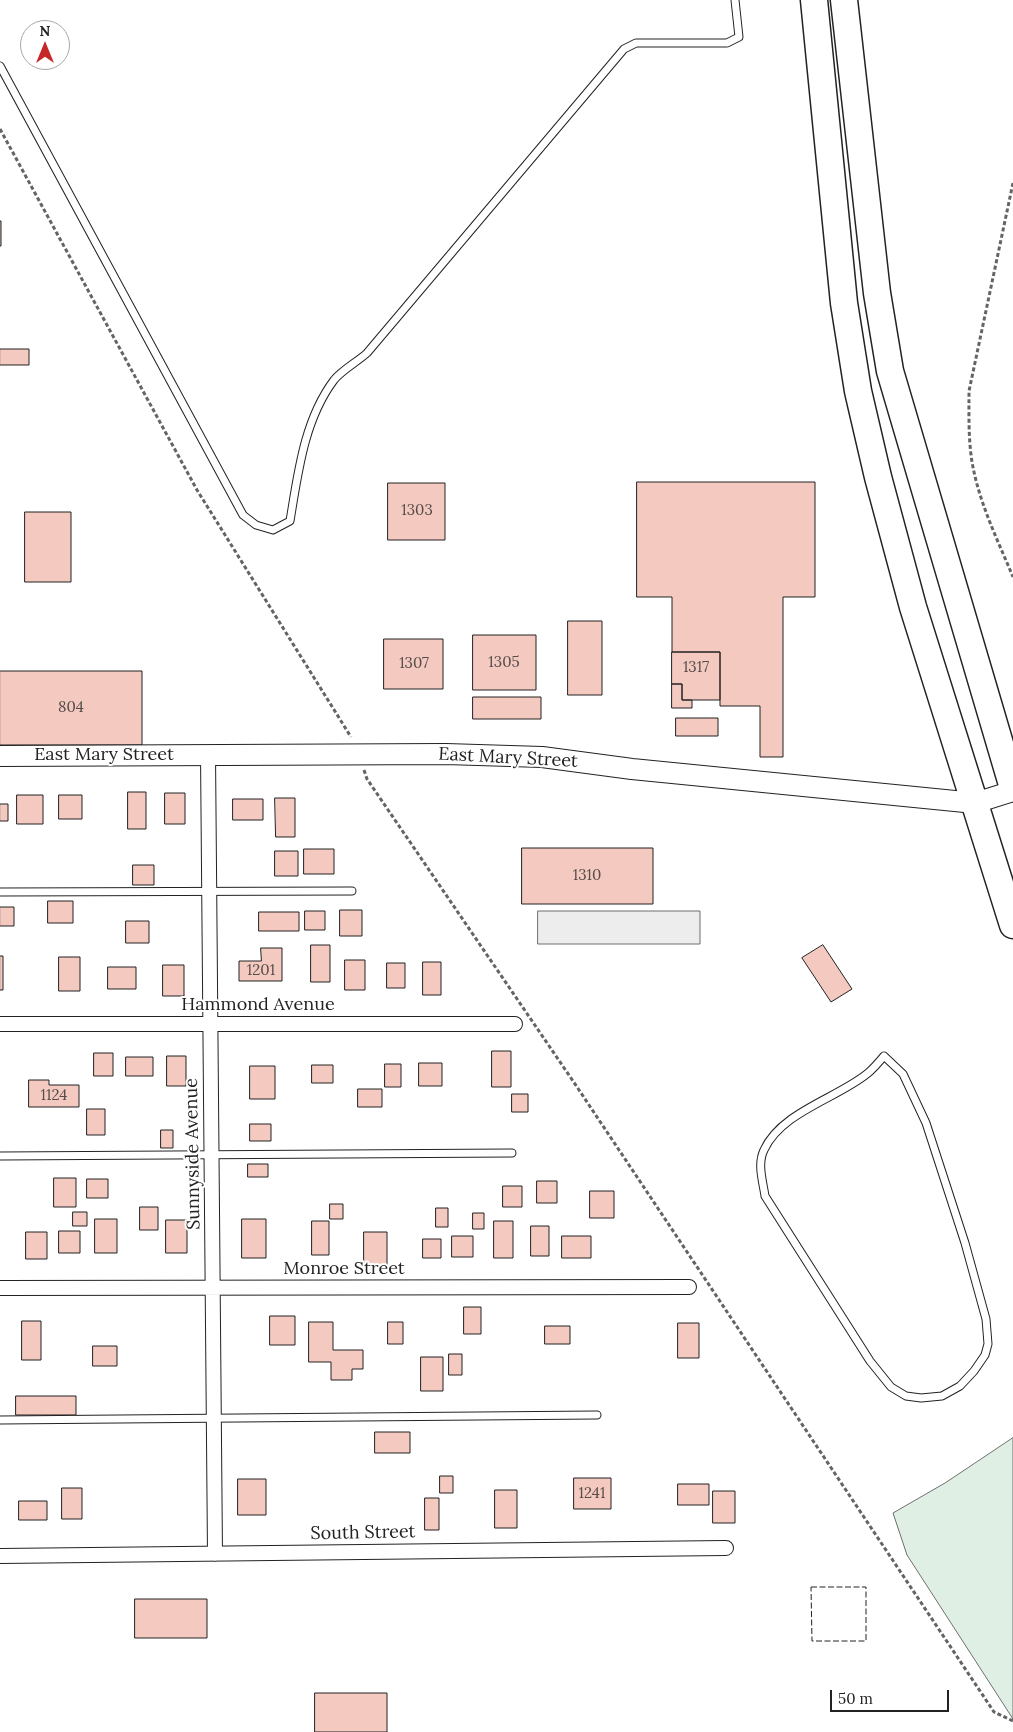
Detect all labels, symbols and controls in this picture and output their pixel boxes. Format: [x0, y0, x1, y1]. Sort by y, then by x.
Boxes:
north arrow [20, 20, 70, 70]
text: N [40, 22, 50, 40]
house number: 1303 [401, 502, 433, 520]
house number: 1305 [488, 654, 520, 672]
house number: 1307 [399, 655, 429, 673]
house number: 1317 [683, 659, 709, 677]
house number: 804 [58, 699, 84, 717]
street label: East Mary Street [34, 744, 174, 766]
street label: East Mary Street [438, 744, 578, 772]
house number: 1310 [573, 867, 601, 885]
house number: 1201 [247, 962, 275, 980]
street label: Hammond Avenue [181, 994, 335, 1016]
street label: Sunnyside Avenue [181, 1078, 205, 1230]
house number: 1124 [41, 1087, 67, 1105]
street label: Monroe Street [283, 1258, 405, 1280]
house number: 1241 [579, 1485, 605, 1503]
street label: South Street [310, 1521, 416, 1545]
scale bar [833, 1680, 952, 1712]
text: 50 m [838, 1689, 873, 1708]

